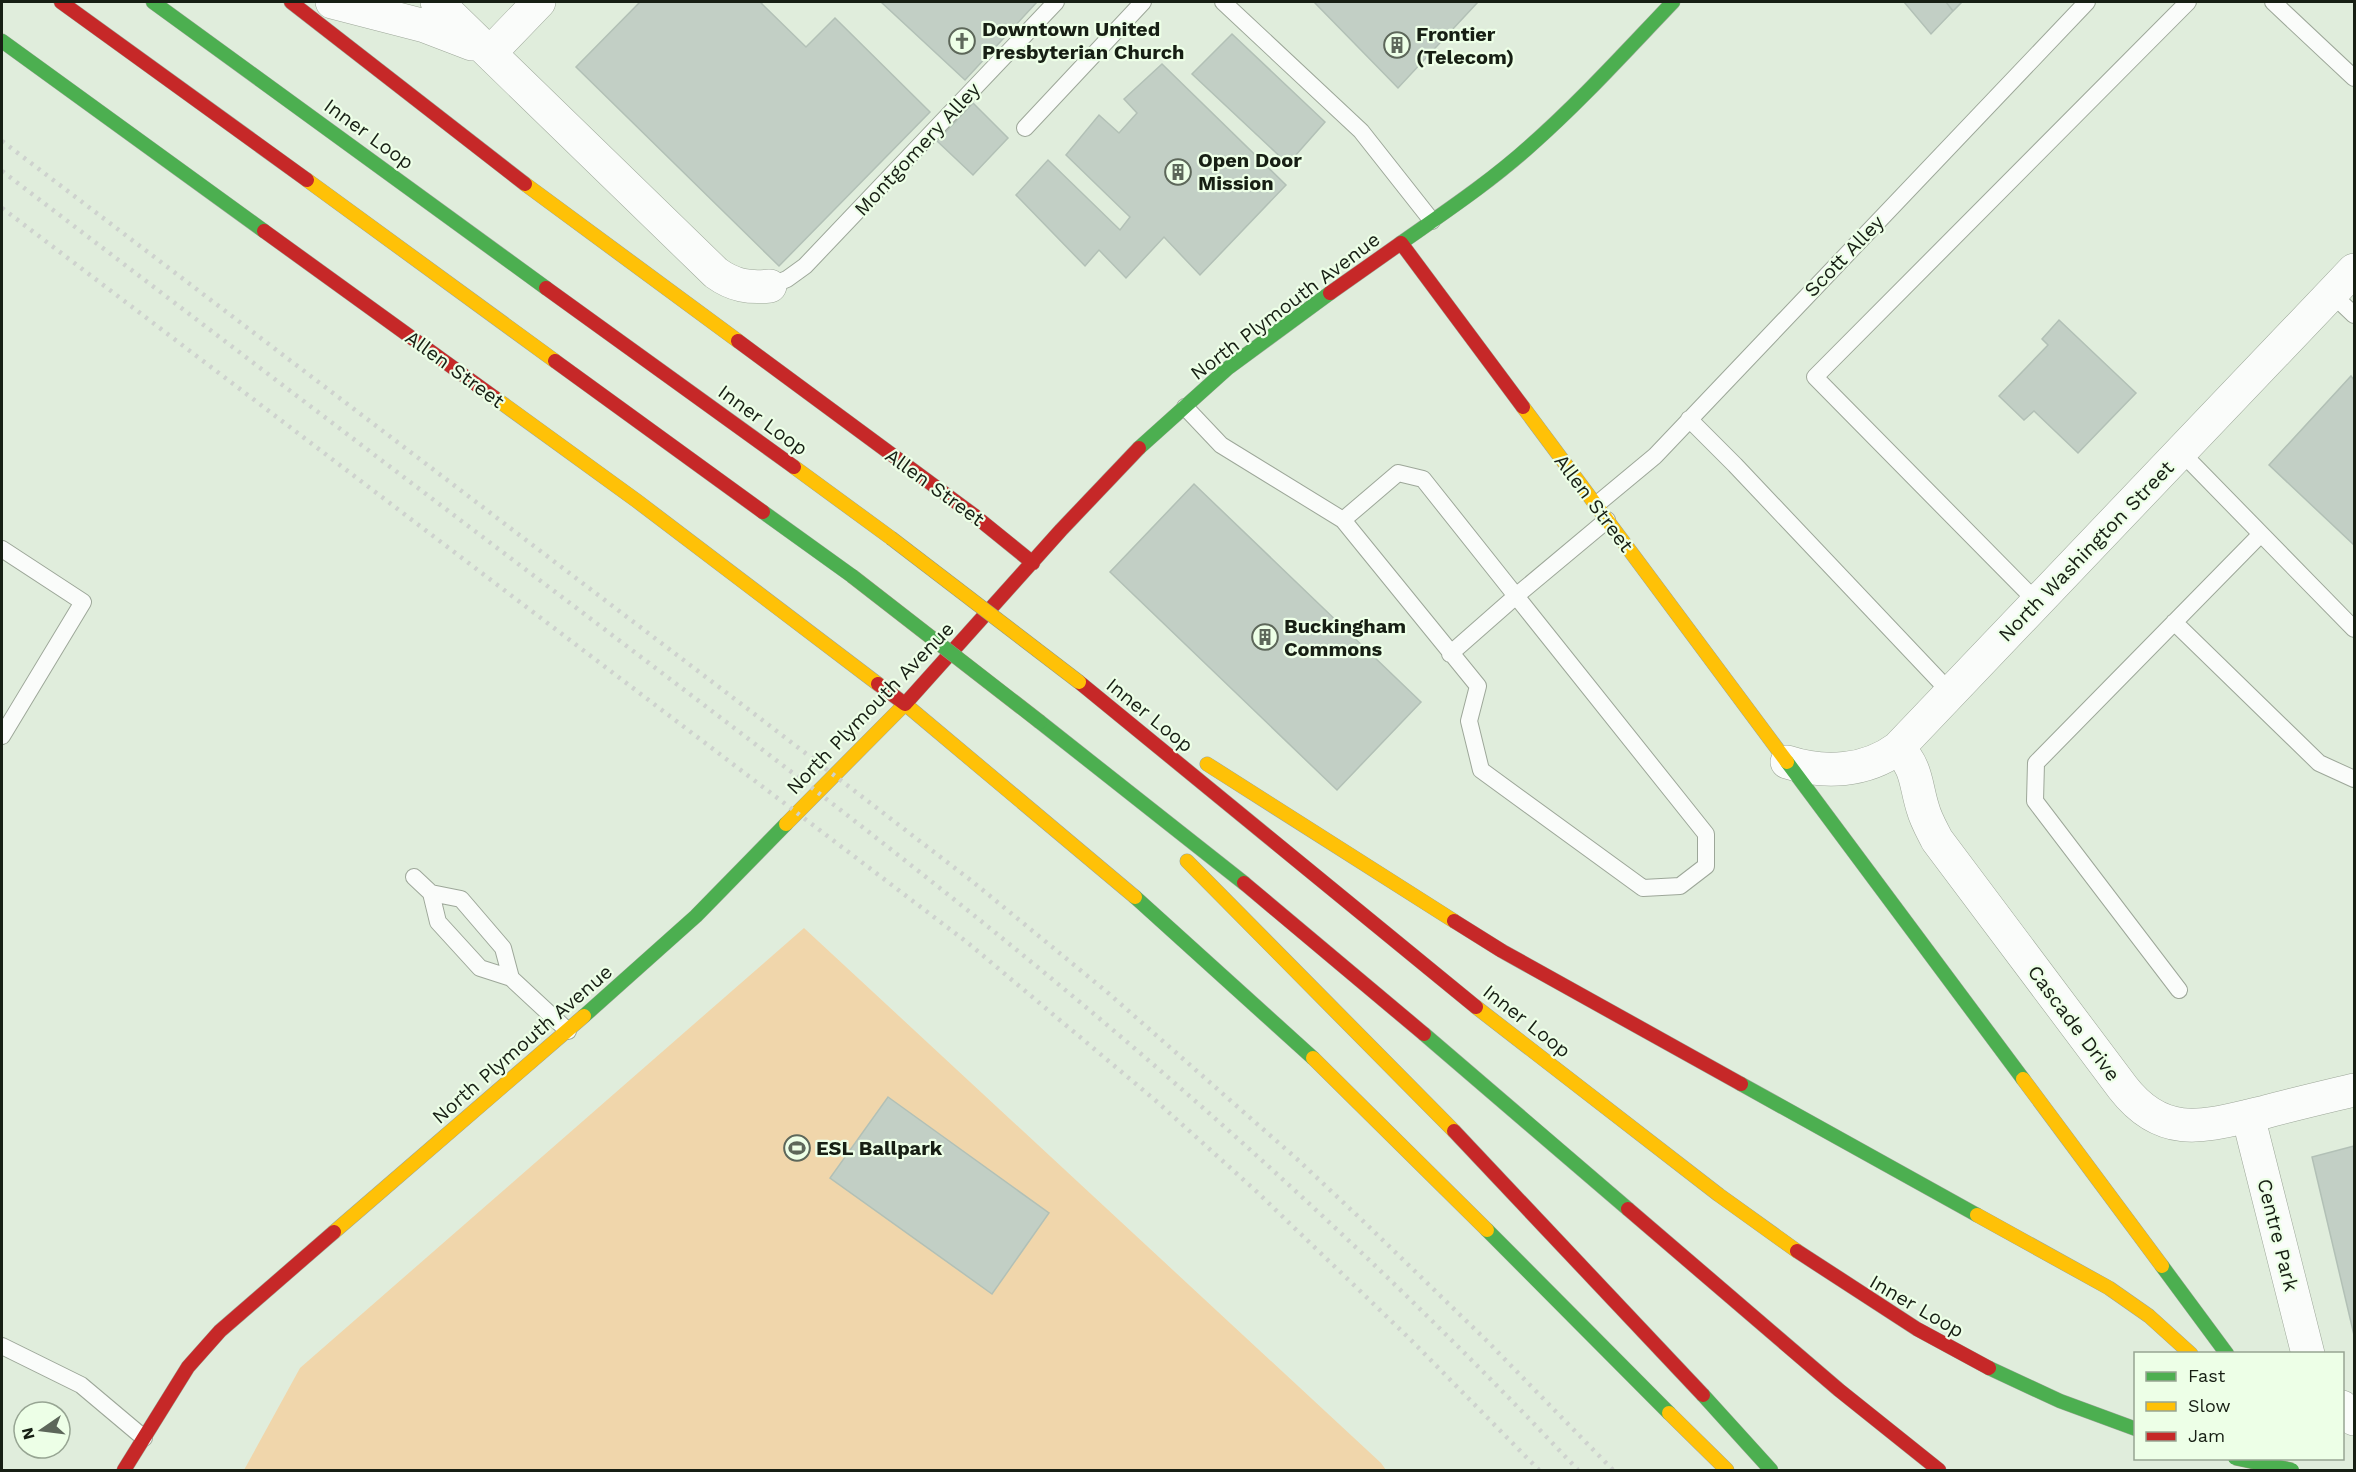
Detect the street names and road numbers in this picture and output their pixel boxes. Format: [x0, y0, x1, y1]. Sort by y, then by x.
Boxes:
street label: Montgomery Alley [849, 77, 985, 221]
street label: Inner Loop [320, 93, 418, 175]
street label: Scott Alley [1799, 210, 1889, 302]
street label: North Plymouth Avenue [1186, 227, 1384, 385]
street label: Allen Street [401, 325, 510, 413]
street label: Inner Loop [714, 379, 812, 461]
street label: Allen Street [881, 443, 990, 531]
street label: Allen Street [1549, 449, 1639, 557]
street label: North Washington Street [1993, 455, 2179, 646]
street label: North Plymouth Avenue [781, 617, 959, 799]
street label: Inner Loop [1102, 673, 1198, 757]
street label: North Plymouth Avenue [427, 959, 617, 1129]
street label: Cascade Drive [2023, 960, 2125, 1086]
street label: Inner Loop [1478, 979, 1576, 1063]
street label: Centre Park [2252, 1176, 2304, 1294]
street label: Inner Loop [1866, 1269, 1968, 1343]

